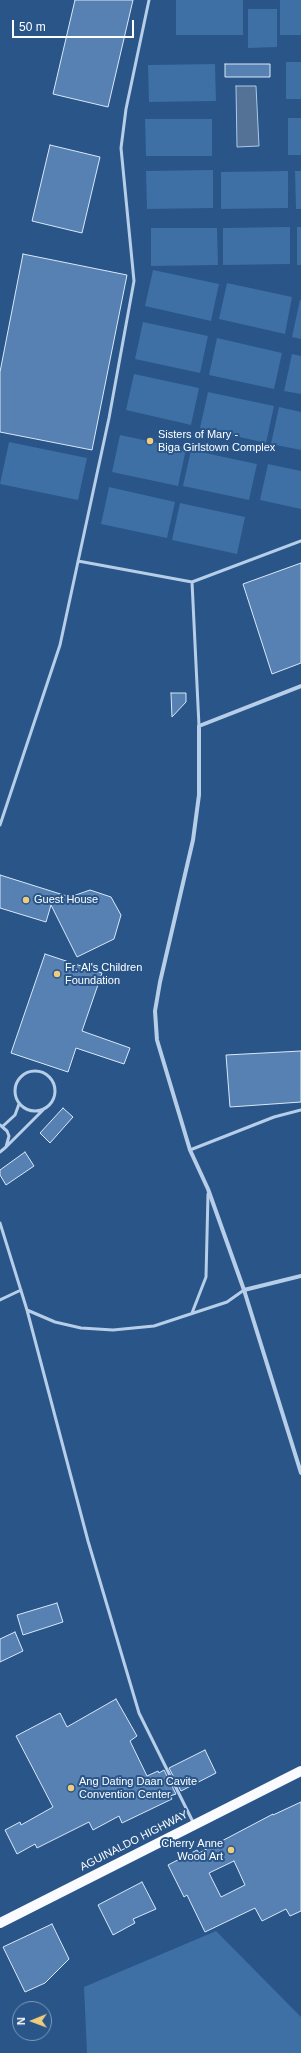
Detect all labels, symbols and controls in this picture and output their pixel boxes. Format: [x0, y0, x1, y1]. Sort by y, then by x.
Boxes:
scale bar [14, 12, 136, 38]
text: 50 m [19, 20, 46, 34]
place label: Sisters of Mary - Biga Girlstown Complex [158, 428, 275, 454]
marker: Sisters of Mary - Biga Girlstown Complex [145, 436, 155, 446]
place label: Guest House [34, 893, 98, 907]
marker: Guest House [21, 895, 31, 905]
place label: Fr. Al's Children Foundation [65, 961, 142, 987]
marker: Fr. Al's Children Foundation [52, 969, 62, 979]
place label: Ang Dating Daan Cavite Convention Center [79, 1775, 197, 1801]
marker: Ang Dating Daan Cavite Convention Center [66, 1783, 76, 1793]
street label: AGUINALDO HIGHWAY [78, 1808, 190, 1874]
place label: Cherry Anne Wood Art [161, 1837, 223, 1863]
marker: Cherry Anne Wood Art [226, 1845, 236, 1855]
north arrow [12, 2001, 52, 2041]
text: N [15, 2017, 27, 2025]

